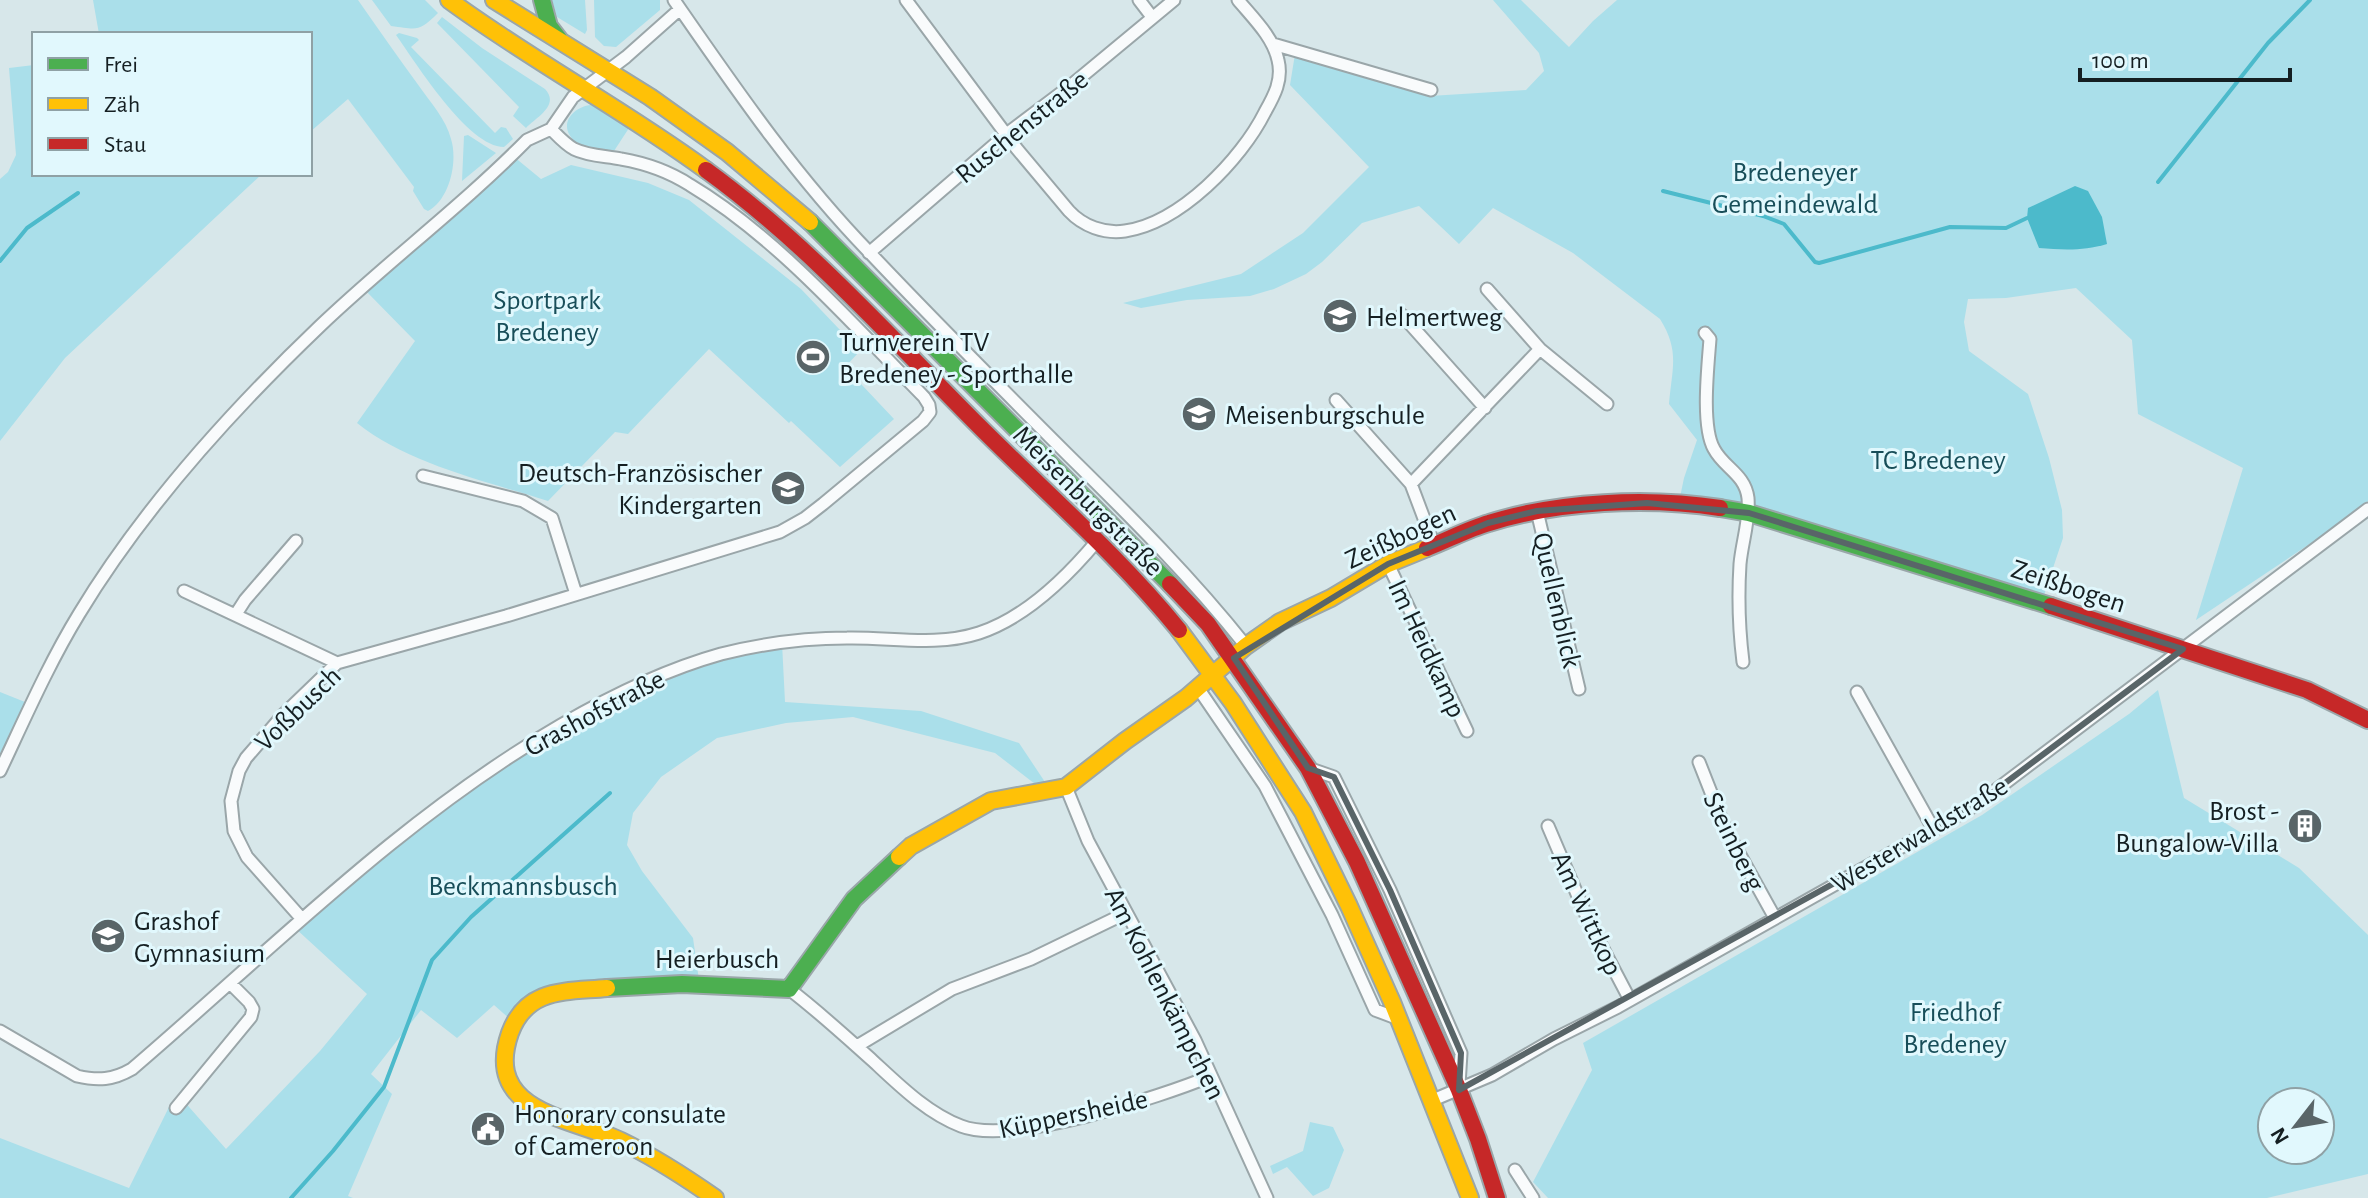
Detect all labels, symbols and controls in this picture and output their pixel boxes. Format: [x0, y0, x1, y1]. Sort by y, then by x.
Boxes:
legend [32, 32, 312, 176]
scale bar [2080, 32, 2290, 82]
text: 100 m [2092, 49, 2149, 73]
text: Frei [104, 53, 138, 77]
street label: Ruschenstraße [951, 66, 1094, 189]
text: Zäh [104, 93, 140, 117]
text: Stau [104, 133, 146, 157]
park label: Bredeneyer Gemeindewald [1712, 159, 1878, 219]
park label: Sportpark Bredeney [493, 287, 601, 347]
school or university icon: Helmertweg [1321, 297, 1359, 335]
place label: Helmertweg [1366, 304, 1503, 332]
place label: Turnverein TV Bredeney - Sporthalle [839, 329, 1073, 389]
sports icon: Turnverein TV Bredeney - Sporthalle [794, 338, 832, 376]
school or university icon: Meisenburgschule [1180, 395, 1218, 433]
place label: Meisenburgschule [1225, 402, 1425, 430]
street label: Meisenburgstraße [1007, 421, 1168, 582]
park label: TC Bredeney [1870, 447, 2006, 475]
place label: Deutsch-Französischer Kindergarten [518, 460, 762, 520]
school or university icon: Deutsch-Französischer Kindergarten [769, 469, 807, 507]
street label: Zeißbogen [1341, 499, 1461, 575]
street label: Quellenblick [1527, 530, 1585, 671]
street label: Zeißbogen [2008, 555, 2129, 619]
street label: Im Heidkamp [1382, 576, 1470, 722]
street label: Voßbusch [250, 662, 347, 757]
street label: Grashofstraße [520, 665, 669, 762]
street label: Westerwaldstraße [1827, 772, 2013, 899]
street label: Steinberg [1697, 788, 1769, 896]
place label: Brost - Bungalow-Villa [2115, 798, 2279, 858]
building icon: Brost - Bungalow-Villa [2286, 807, 2324, 845]
street label: Am Wittkop [1545, 848, 1627, 980]
park label: Beckmannsbusch [428, 873, 618, 901]
street label: Am Kohlenkämpchen [1099, 883, 1230, 1105]
place label: Grashof Gymnasium [134, 908, 265, 968]
school or university icon: Grashof Gymnasium [89, 917, 127, 955]
street label: Heierbusch [655, 946, 779, 974]
park label: Friedhof Bredeney [1903, 999, 2007, 1059]
street label: Küppersheide [996, 1085, 1150, 1144]
north arrow [2256, 1086, 2336, 1166]
place label: Honorary consulate of Cameroon [514, 1101, 726, 1161]
public building icon: Honorary consulate of Cameroon [469, 1110, 507, 1148]
text: N [2266, 1124, 2293, 1148]

